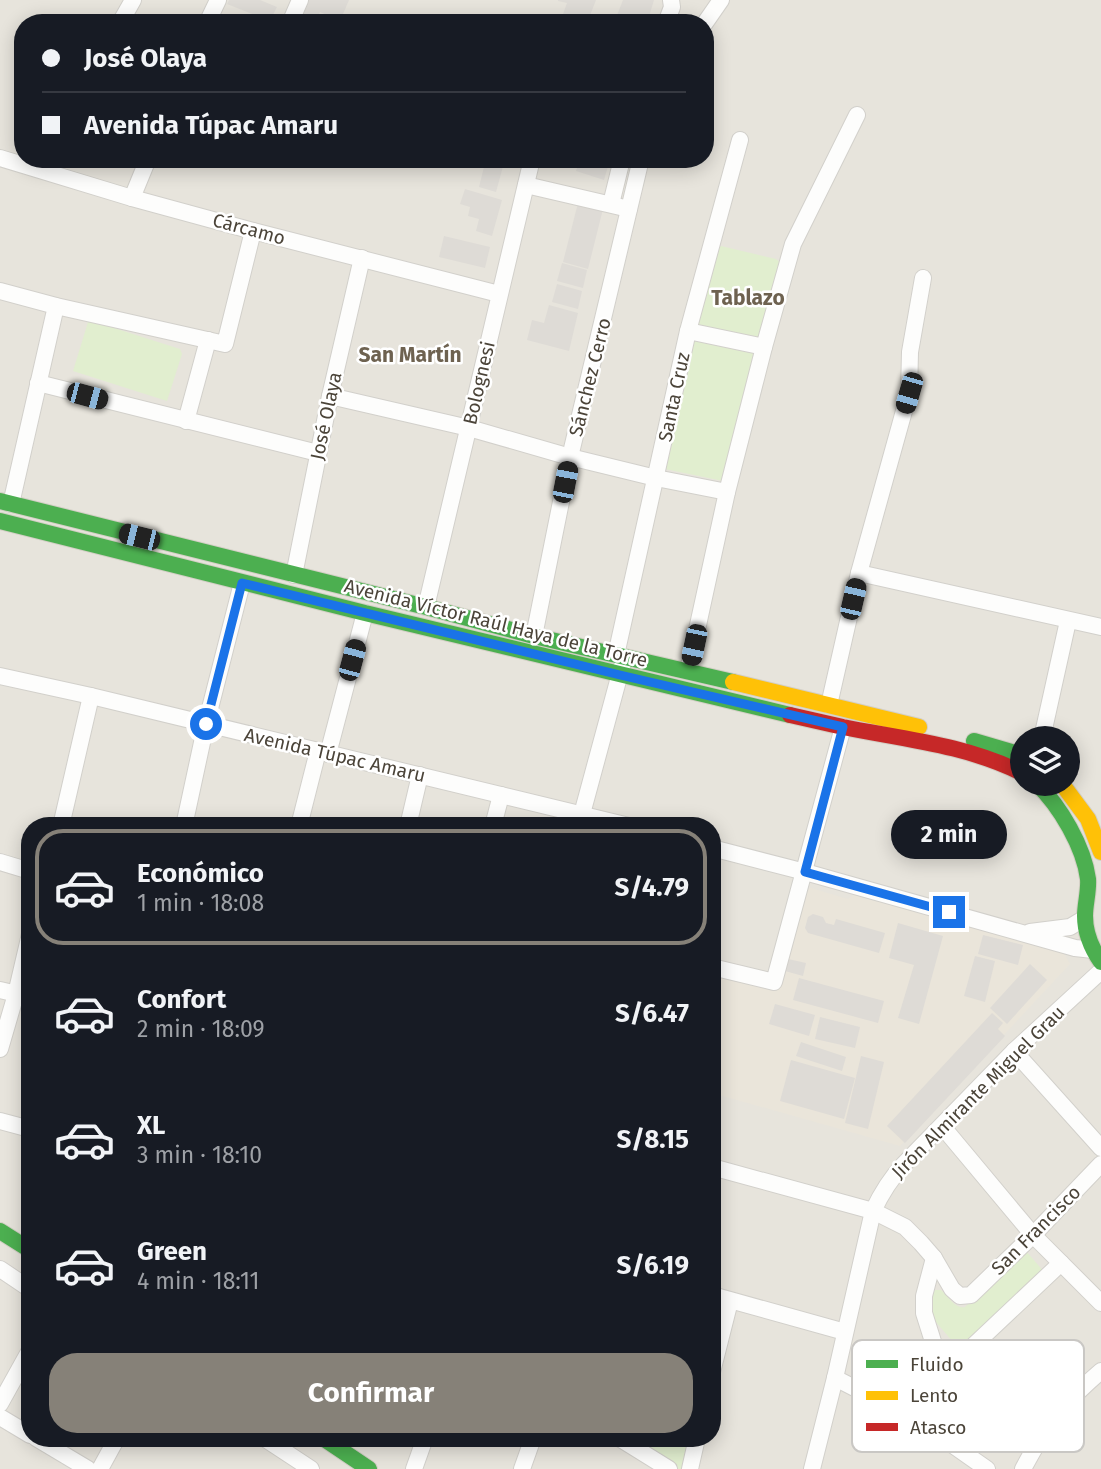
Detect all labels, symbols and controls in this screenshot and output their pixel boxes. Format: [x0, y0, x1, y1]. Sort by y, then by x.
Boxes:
text: José Olaya [84, 43, 207, 74]
text: Avenida Túpac Amaru [84, 110, 338, 141]
street label: Cárcamo [210, 208, 288, 250]
district label: Tablazo [711, 285, 785, 311]
street label: Sánchez Cerro [564, 315, 616, 439]
street label: Bolognesi [458, 339, 500, 427]
district label: San Martín [358, 342, 462, 368]
street label: Santa Cruz [653, 350, 695, 444]
street label: José Olaya [305, 370, 347, 462]
car [894, 370, 925, 416]
car [64, 380, 111, 412]
car [551, 459, 580, 505]
car [117, 522, 162, 552]
street label: Avenida Víctor Raúl Haya de la Torre [342, 574, 650, 672]
car [839, 576, 868, 622]
car [680, 622, 709, 668]
car [337, 637, 368, 683]
route start [190, 708, 222, 740]
street label: Avenida Túpac Amaru [242, 723, 428, 787]
map controls [1010, 726, 1080, 796]
button: layers [1010, 726, 1080, 796]
callout: 2 min [891, 810, 1007, 860]
text: 2 min [921, 820, 977, 848]
icon: car [53, 856, 116, 919]
text: Económico [137, 858, 264, 889]
text: S/4.79 [615, 872, 689, 903]
text: 1 min · 18:08 [137, 889, 264, 917]
route end [933, 896, 965, 928]
icon: car [53, 982, 116, 1045]
text: Confort [137, 984, 226, 1015]
text: S/6.47 [615, 998, 689, 1029]
street label: Jirón Almirante Miguel Grau [887, 1001, 1069, 1183]
text: 2 min · 18:09 [137, 1015, 265, 1043]
icon: car [53, 1108, 116, 1171]
text: XL [137, 1110, 165, 1141]
text: S/8.15 [617, 1124, 689, 1155]
text: 3 min · 18:10 [137, 1141, 262, 1169]
street label: San Francisco [987, 1181, 1085, 1279]
icon: car [53, 1234, 116, 1297]
text: Green [137, 1236, 207, 1267]
text: S/6.19 [616, 1250, 689, 1281]
text: 4 min · 18:11 [137, 1267, 260, 1295]
legend [852, 1340, 1084, 1452]
button: Confirmar [49, 1353, 693, 1433]
text: Fluido [910, 1353, 964, 1376]
text: Lento [910, 1384, 958, 1407]
text: Atasco [910, 1416, 966, 1439]

